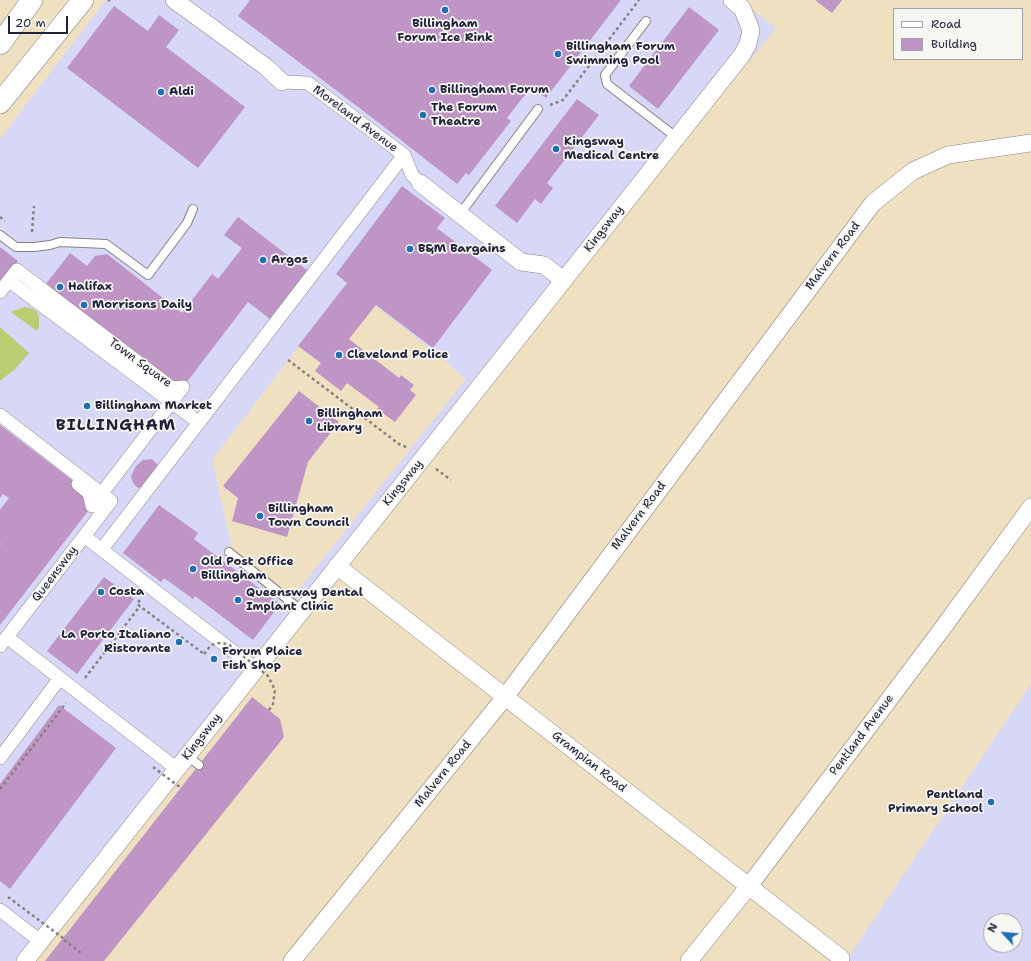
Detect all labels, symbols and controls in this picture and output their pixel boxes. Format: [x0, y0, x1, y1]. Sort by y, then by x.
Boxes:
marker: Billingham Forum Ice Rink [440, 5, 450, 15]
scale bar [10, 8, 70, 34]
legend [893, 8, 1023, 60]
text: 20 m [15, 15, 46, 31]
text: Road [931, 16, 961, 32]
place label: Billingham Forum Ice Rink [397, 17, 493, 45]
text: Building [931, 36, 977, 52]
place label: Billingham Forum Swimming Pool [566, 40, 675, 68]
marker: Billingham Forum Swimming Pool [553, 49, 563, 59]
street label: Moreland Avenue [310, 82, 400, 156]
place label: Billingham Forum [440, 83, 549, 97]
place label: Aldi [169, 85, 194, 99]
marker: Billingham Forum [427, 85, 437, 95]
marker: Aldi [156, 87, 166, 97]
place label: The Forum Theatre [431, 101, 497, 129]
marker: The Forum Theatre [418, 110, 428, 120]
place label: Kingsway Medical Centre [564, 135, 659, 163]
marker: Kingsway Medical Centre [551, 144, 561, 154]
street label: Kingsway [581, 203, 627, 255]
street label: Malvern Road [803, 219, 863, 293]
place label: B&M Bargains [418, 242, 506, 256]
marker: B&M Bargains [405, 244, 415, 254]
place label: Argos [271, 253, 308, 267]
marker: Argos [258, 255, 268, 265]
place label: Halifax [68, 280, 112, 294]
marker: Halifax [55, 282, 65, 292]
place label: Morrisons Daily [92, 298, 192, 312]
marker: Morrisons Daily [79, 300, 89, 310]
street label: Town Square [106, 335, 174, 391]
place label: Cleveland Police [347, 348, 448, 362]
marker: Cleveland Police [334, 350, 344, 360]
place label: Billingham Market [95, 399, 212, 413]
marker: Billingham Market [82, 401, 92, 411]
place label: Billingham Library [317, 407, 383, 435]
district label: BILLINGHAM [56, 416, 176, 436]
marker: Billingham Library [304, 416, 314, 426]
street label: Kingsway [380, 457, 426, 509]
street label: Malvern Road [609, 479, 669, 553]
place label: Billingham Town Council [268, 502, 349, 530]
marker: Billingham Town Council [255, 511, 265, 521]
street label: Queensway [29, 543, 81, 605]
place label: Old Post Office Billingham [201, 555, 294, 583]
marker: Old Post Office Billingham [188, 564, 198, 574]
place label: Costa [109, 585, 144, 599]
place label: Queensway Dental Implant Clinic [246, 586, 363, 614]
marker: Costa [96, 587, 106, 597]
marker: Queensway Dental Implant Clinic [233, 595, 243, 605]
place label: La Porto Italiano Ristorante [61, 628, 171, 656]
marker: La Porto Italiano Ristorante [174, 637, 184, 647]
place label: Forum Plaice Fish Shop [222, 645, 303, 673]
marker: Forum Plaice Fish Shop [209, 654, 219, 664]
street label: Pentland Avenue [827, 692, 897, 778]
street label: Kingsway [179, 711, 225, 763]
street label: Grampian Road [549, 728, 629, 796]
street label: Malvern Road [412, 738, 474, 810]
place label: Pentland Primary School [888, 788, 983, 816]
marker: Pentland Primary School [986, 797, 996, 807]
north arrow [983, 913, 1023, 953]
text: N [984, 921, 1001, 935]

